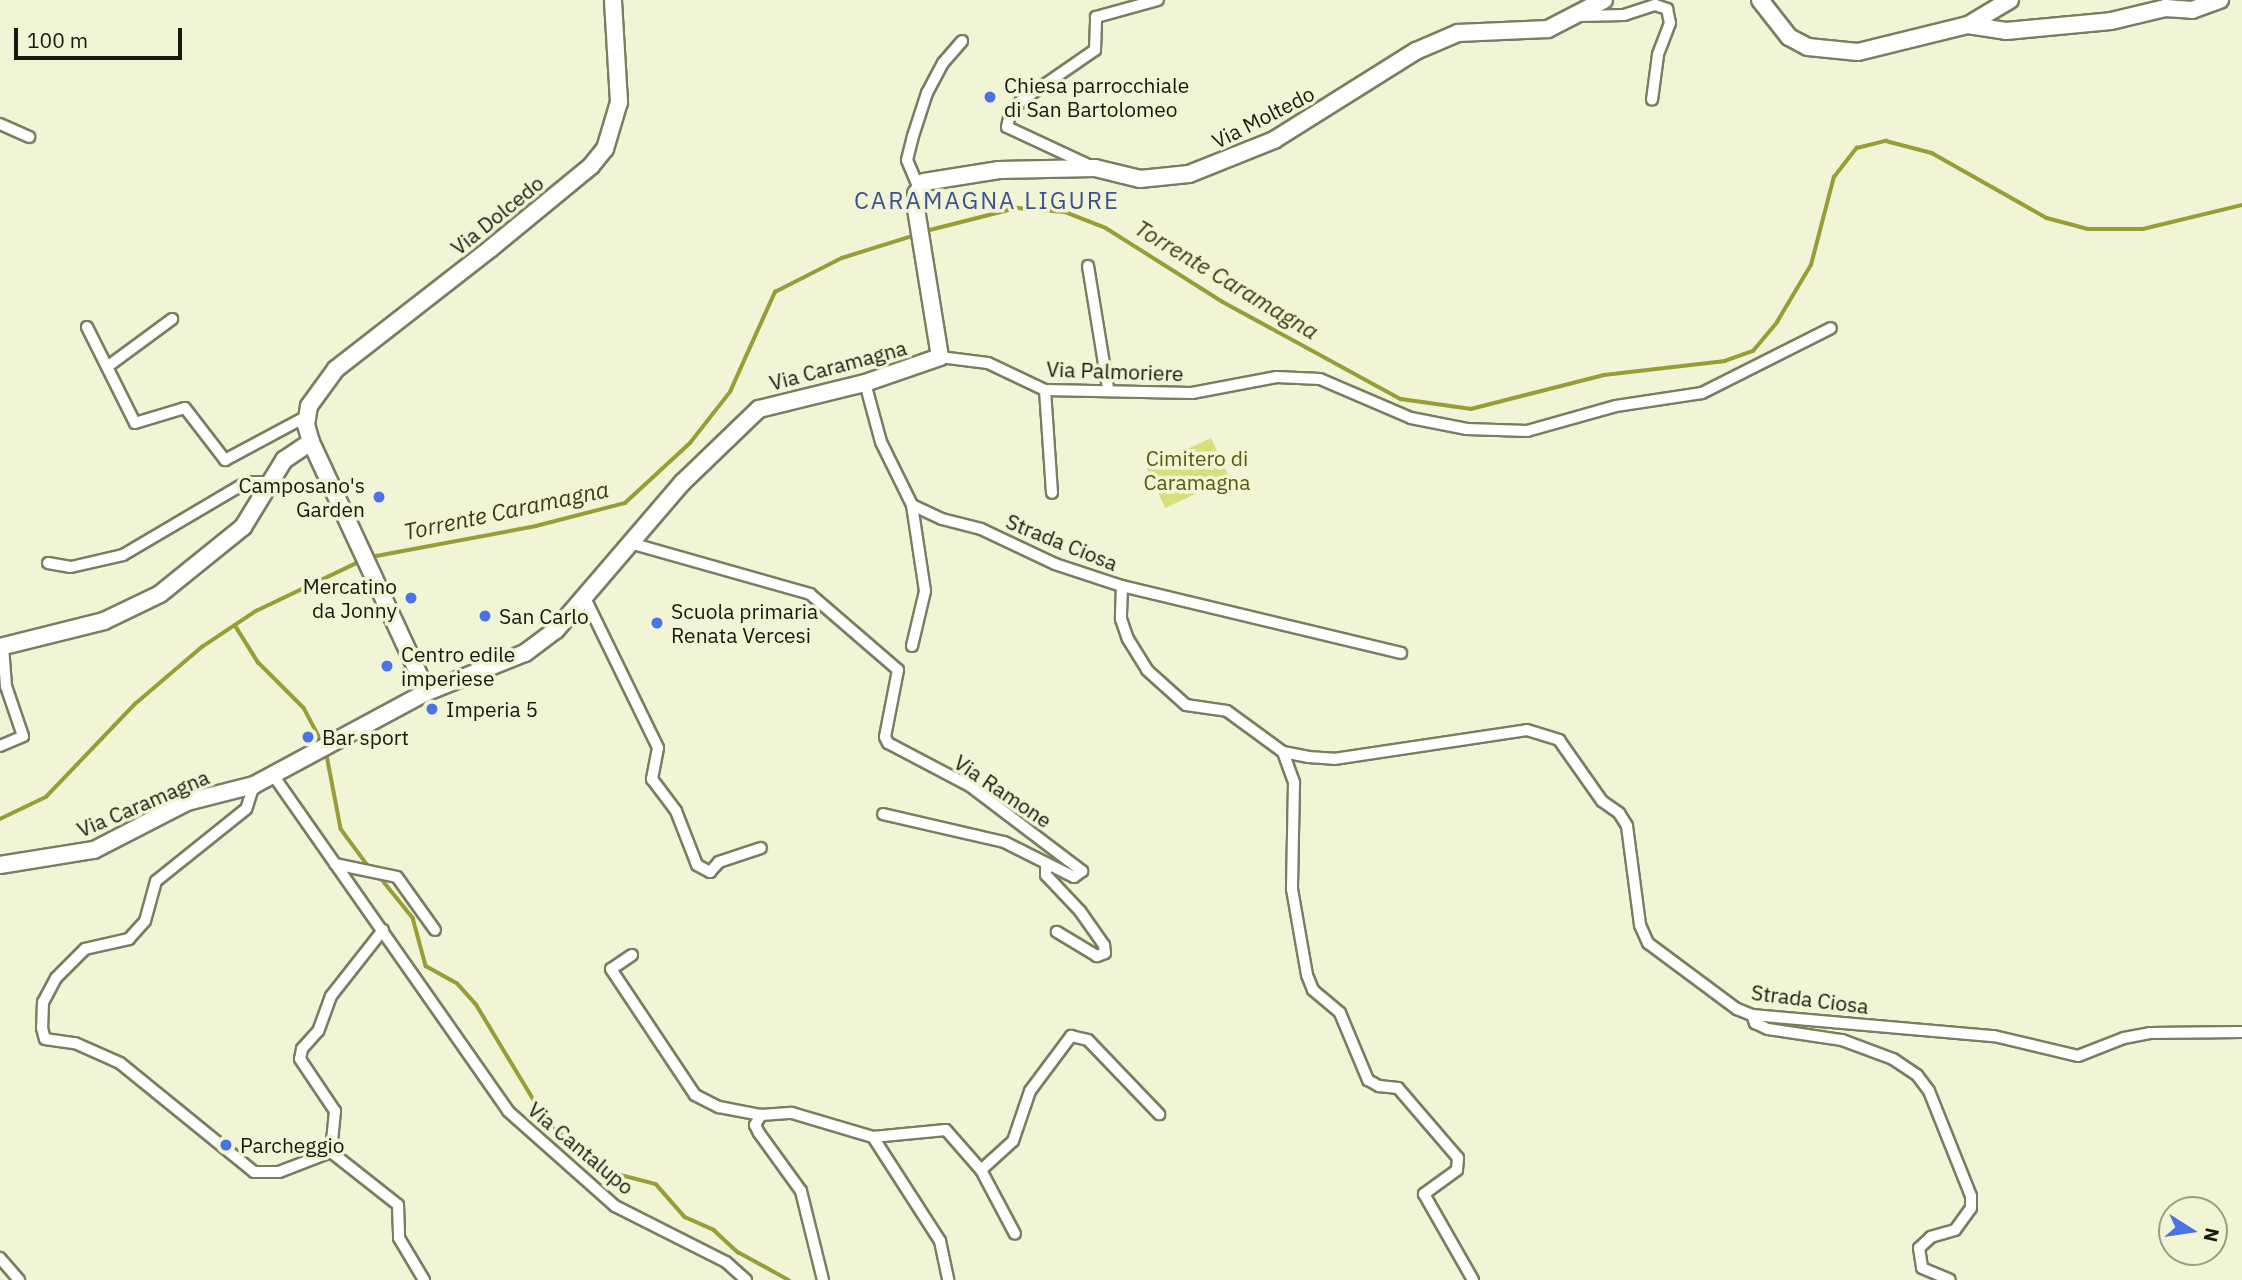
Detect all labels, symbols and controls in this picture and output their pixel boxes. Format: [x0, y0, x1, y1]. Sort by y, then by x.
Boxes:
scale bar [18, 14, 186, 58]
text: 100 m [27, 26, 88, 54]
place label: Chiesa parrocchiale di San Bartolomeo [1004, 72, 1189, 122]
street label: Via Moltedo [1208, 80, 1318, 154]
marker: Chiesa parrocchiale di San Bartolomeo [982, 89, 998, 105]
street label: Via Dolcedo [446, 170, 548, 260]
district label: CARAMAGNA LIGURE [856, 187, 1118, 215]
water label: Torrente Caramagna [1130, 213, 1324, 345]
street label: Via Caramagna [767, 335, 909, 395]
street label: Via Palmoriere [1046, 356, 1184, 386]
park label: Cimitero di Caramagna [1144, 445, 1250, 495]
place label: Camposano's Garden [238, 472, 365, 522]
water label: Torrente Caramagna [401, 475, 611, 545]
marker: Camposano's Garden [371, 489, 387, 505]
street label: Strada Ciosa [1002, 508, 1122, 576]
place label: Mercatino da Jonny [303, 573, 397, 623]
marker: Mercatino da Jonny [403, 590, 419, 606]
place label: Scuola primaria Renata Vercesi [671, 598, 818, 648]
place label: San Carlo [499, 603, 589, 629]
marker: San Carlo [477, 608, 493, 624]
marker: Scuola primaria Renata Vercesi [649, 615, 665, 631]
place label: Centro edile imperiese [401, 641, 515, 691]
marker: Centro edile imperiese [379, 658, 395, 674]
place label: Imperia 5 [446, 696, 538, 722]
marker: Imperia 5 [424, 701, 440, 717]
place label: Bar sport [322, 724, 409, 750]
marker: Bar sport [300, 729, 316, 745]
street label: Via Ramone [949, 749, 1057, 833]
street label: Via Caramagna [73, 764, 213, 842]
street label: Strada Ciosa [1750, 979, 1870, 1019]
street label: Via Cantalupo [523, 1096, 639, 1200]
place label: Parcheggio [240, 1132, 345, 1158]
marker: Parcheggio [218, 1137, 234, 1153]
north arrow [2158, 1196, 2228, 1266]
text: N [2198, 1226, 2225, 1244]

